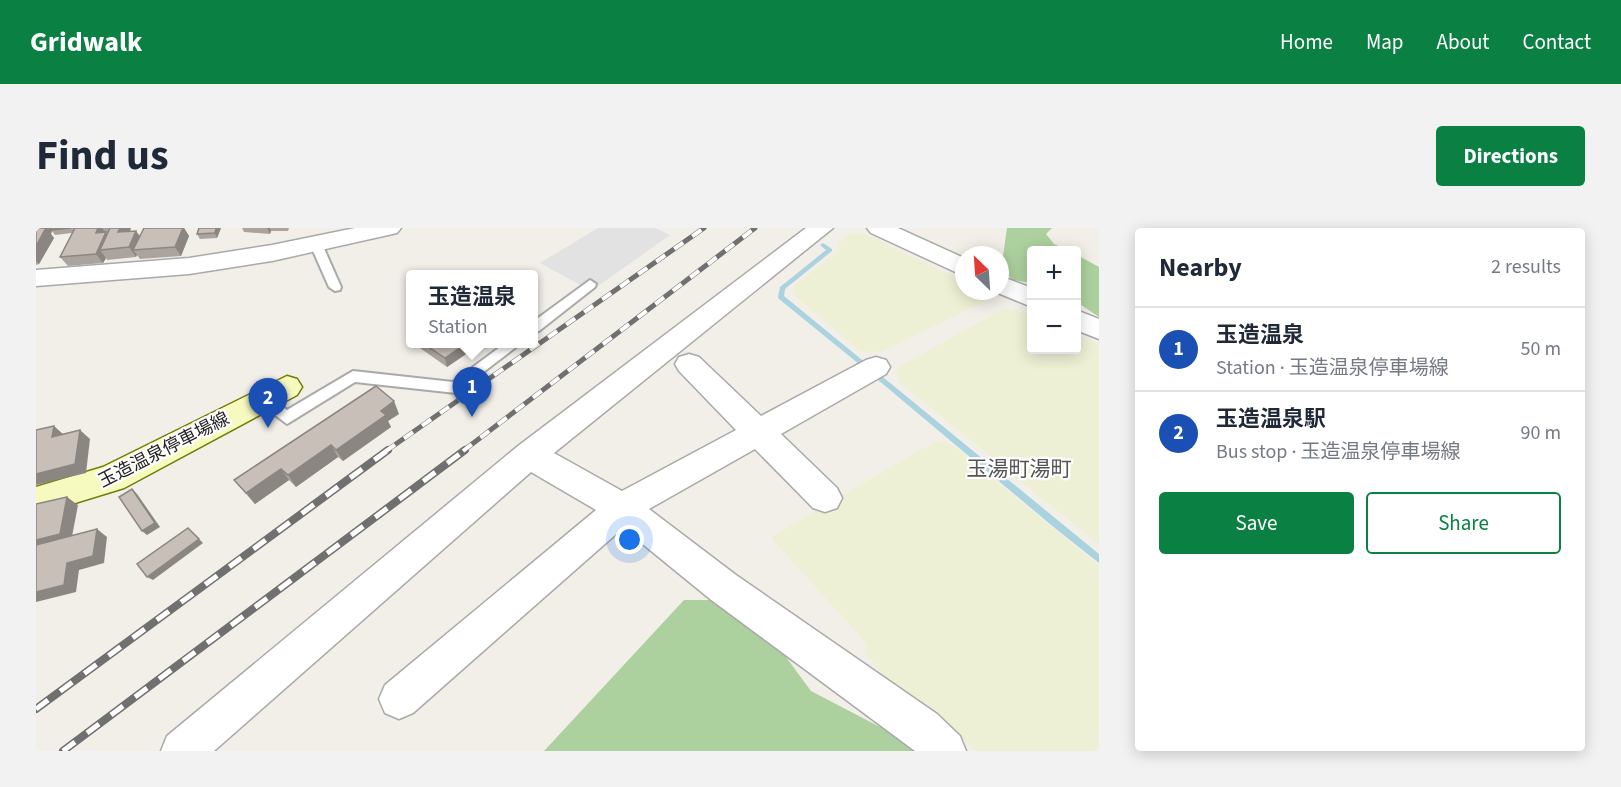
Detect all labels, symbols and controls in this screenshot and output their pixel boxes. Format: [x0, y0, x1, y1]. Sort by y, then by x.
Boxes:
text: Gridwalk [30, 22, 142, 62]
text: Home [1280, 27, 1333, 57]
text: Map [1366, 27, 1404, 57]
text: About [1437, 27, 1489, 57]
text: Contact [1522, 27, 1591, 57]
text: Find us [36, 126, 169, 186]
button: Directions [1436, 126, 1585, 186]
north arrow [955, 246, 1009, 300]
map controls [1027, 246, 1081, 354]
button: + [1027, 246, 1081, 300]
text: Nearby [1159, 249, 1242, 286]
text: 2 results [1491, 253, 1561, 281]
popup [406, 270, 538, 348]
text: 玉造温泉 [428, 281, 516, 313]
button: − [1027, 300, 1081, 354]
text: Station [428, 313, 488, 341]
text: 玉造温泉 [1216, 319, 1304, 351]
text: 1 [1173, 335, 1184, 363]
text: 50 m [1521, 335, 1561, 363]
text: Station · 玉造温泉停車場線 [1216, 354, 1449, 382]
pin: 1 [452, 368, 492, 417]
pin: 2 [248, 378, 288, 428]
text: 玉造温泉駅 [1216, 403, 1326, 435]
street label: 玉造温泉停車場線 [94, 406, 234, 494]
text: 2 [1173, 419, 1184, 447]
text: 90 m [1521, 419, 1561, 447]
text: Bus stop · 玉造温泉停車場線 [1216, 438, 1460, 466]
district label: 玉湯町湯町 [967, 454, 1072, 484]
button: Save [1159, 492, 1354, 554]
button: Share [1366, 492, 1561, 554]
your location [615, 525, 644, 554]

